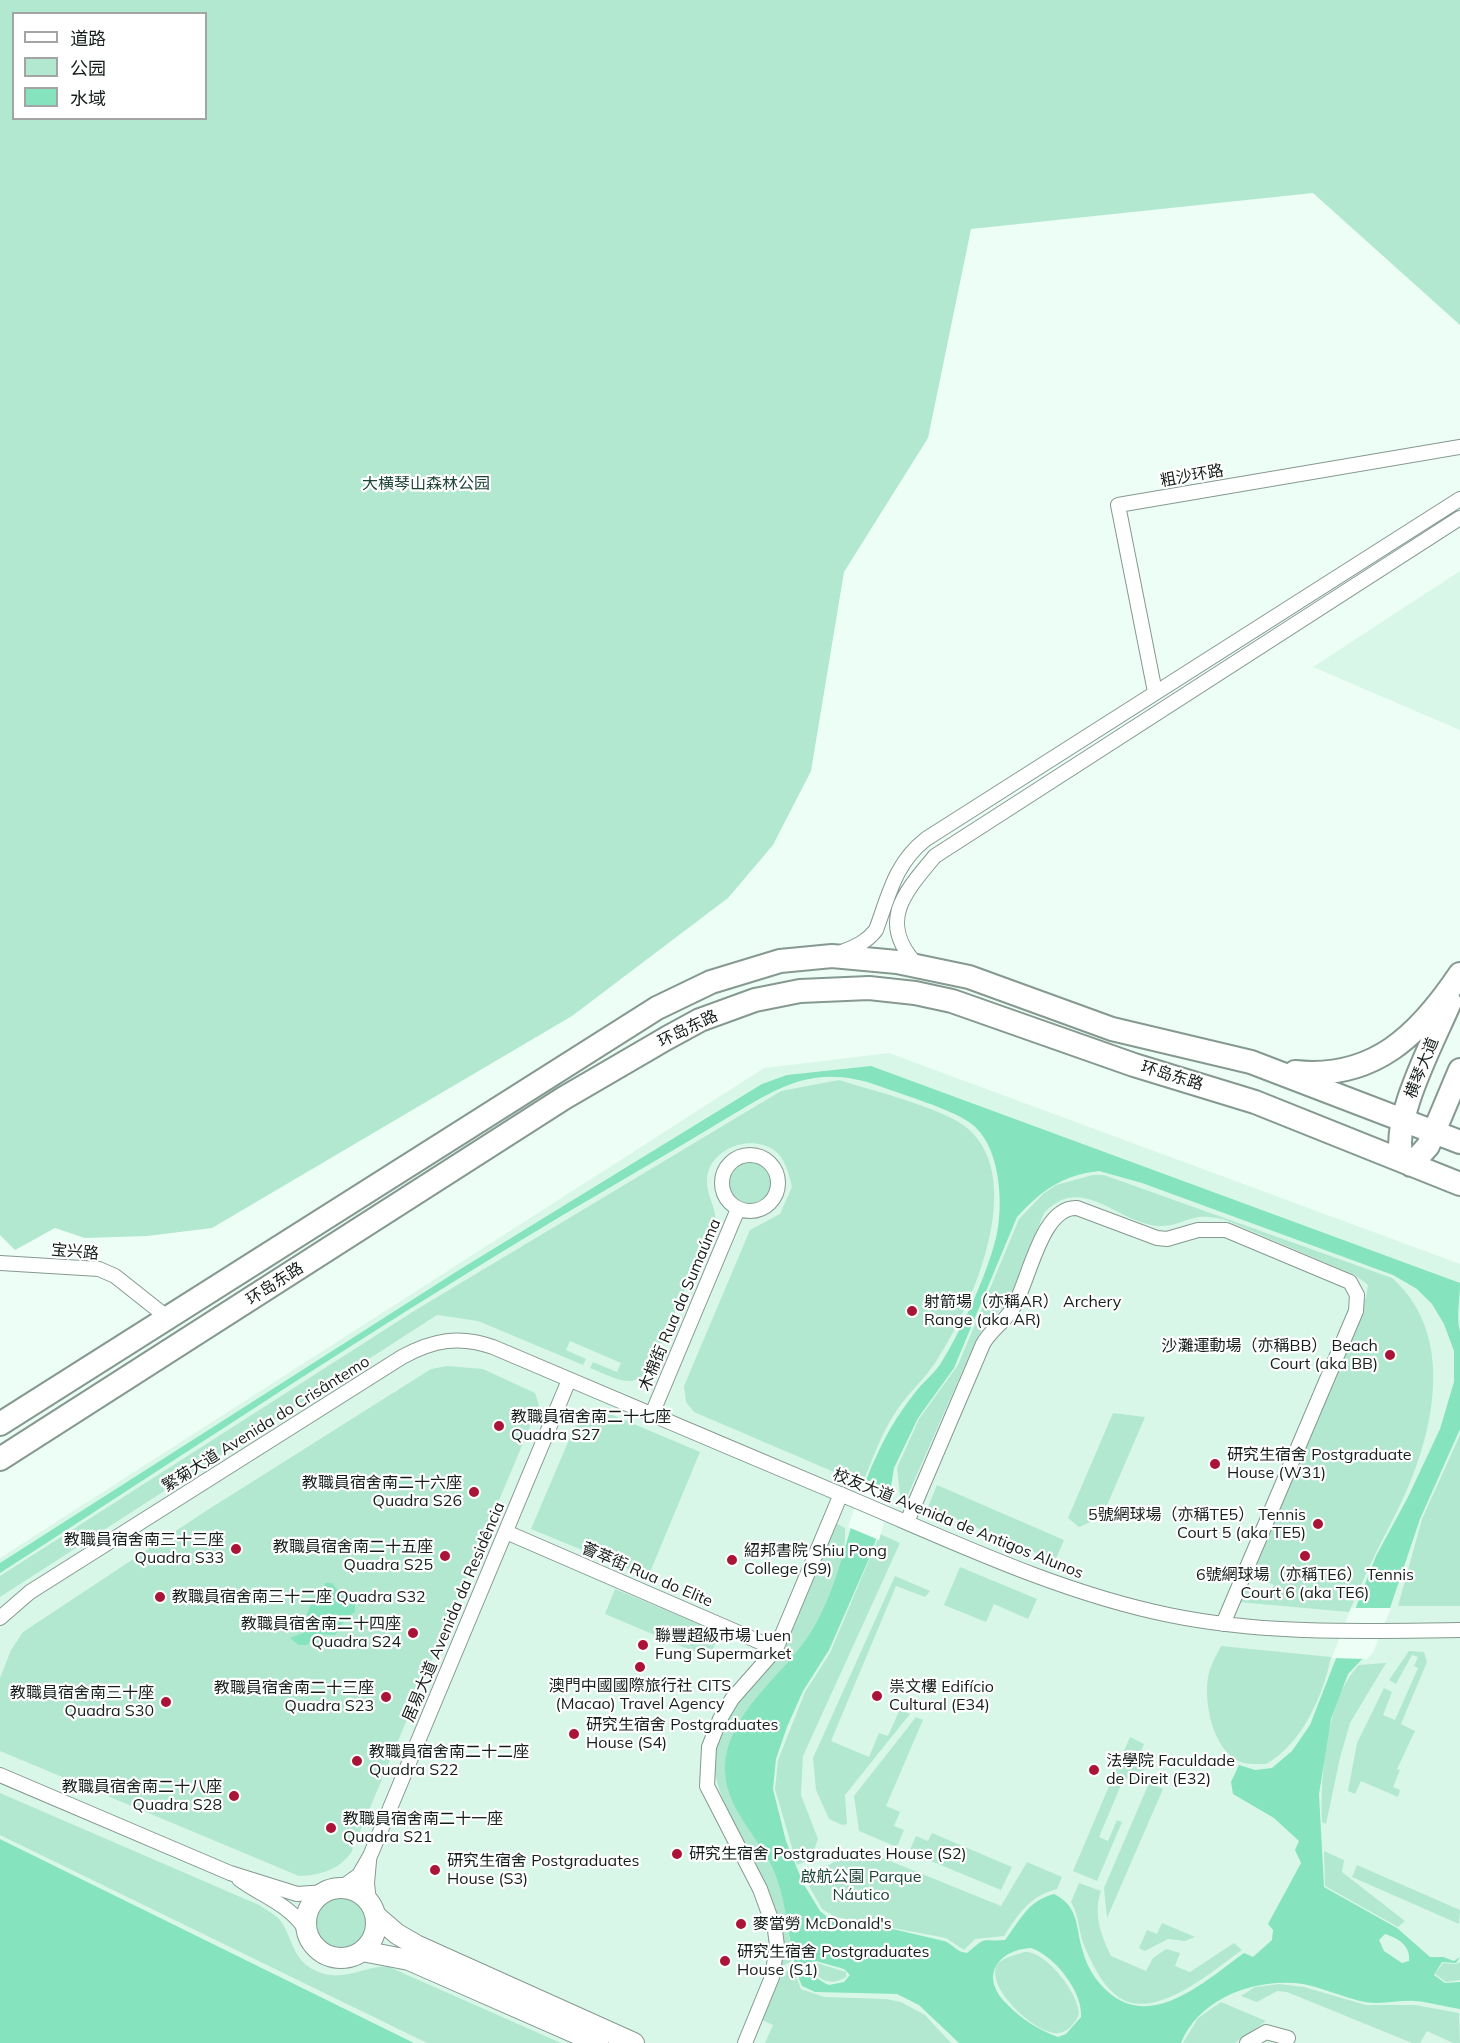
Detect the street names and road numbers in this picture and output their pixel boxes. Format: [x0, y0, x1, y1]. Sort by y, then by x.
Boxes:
street label: 粗沙环路 [1159, 461, 1225, 491]
street label: 环岛东路 [655, 1006, 721, 1052]
street label: 横琴大道 [1401, 1035, 1443, 1101]
street label: 环岛东路 [1139, 1057, 1205, 1095]
street label: 木棉街 Rua da Sumaúma [635, 1216, 725, 1394]
street label: 宝兴路 [50, 1240, 100, 1264]
street label: 环岛东路 [243, 1259, 307, 1309]
street label: 繁菊大道 Avenida do Crisântemo [159, 1352, 373, 1496]
street label: 校友大道 Avenida de Antigos Alunos [830, 1465, 1086, 1583]
street label: 居易大道 Avenida da Residência [399, 1499, 509, 1725]
street label: 薈萃街 Rua do Elite [579, 1539, 715, 1611]

